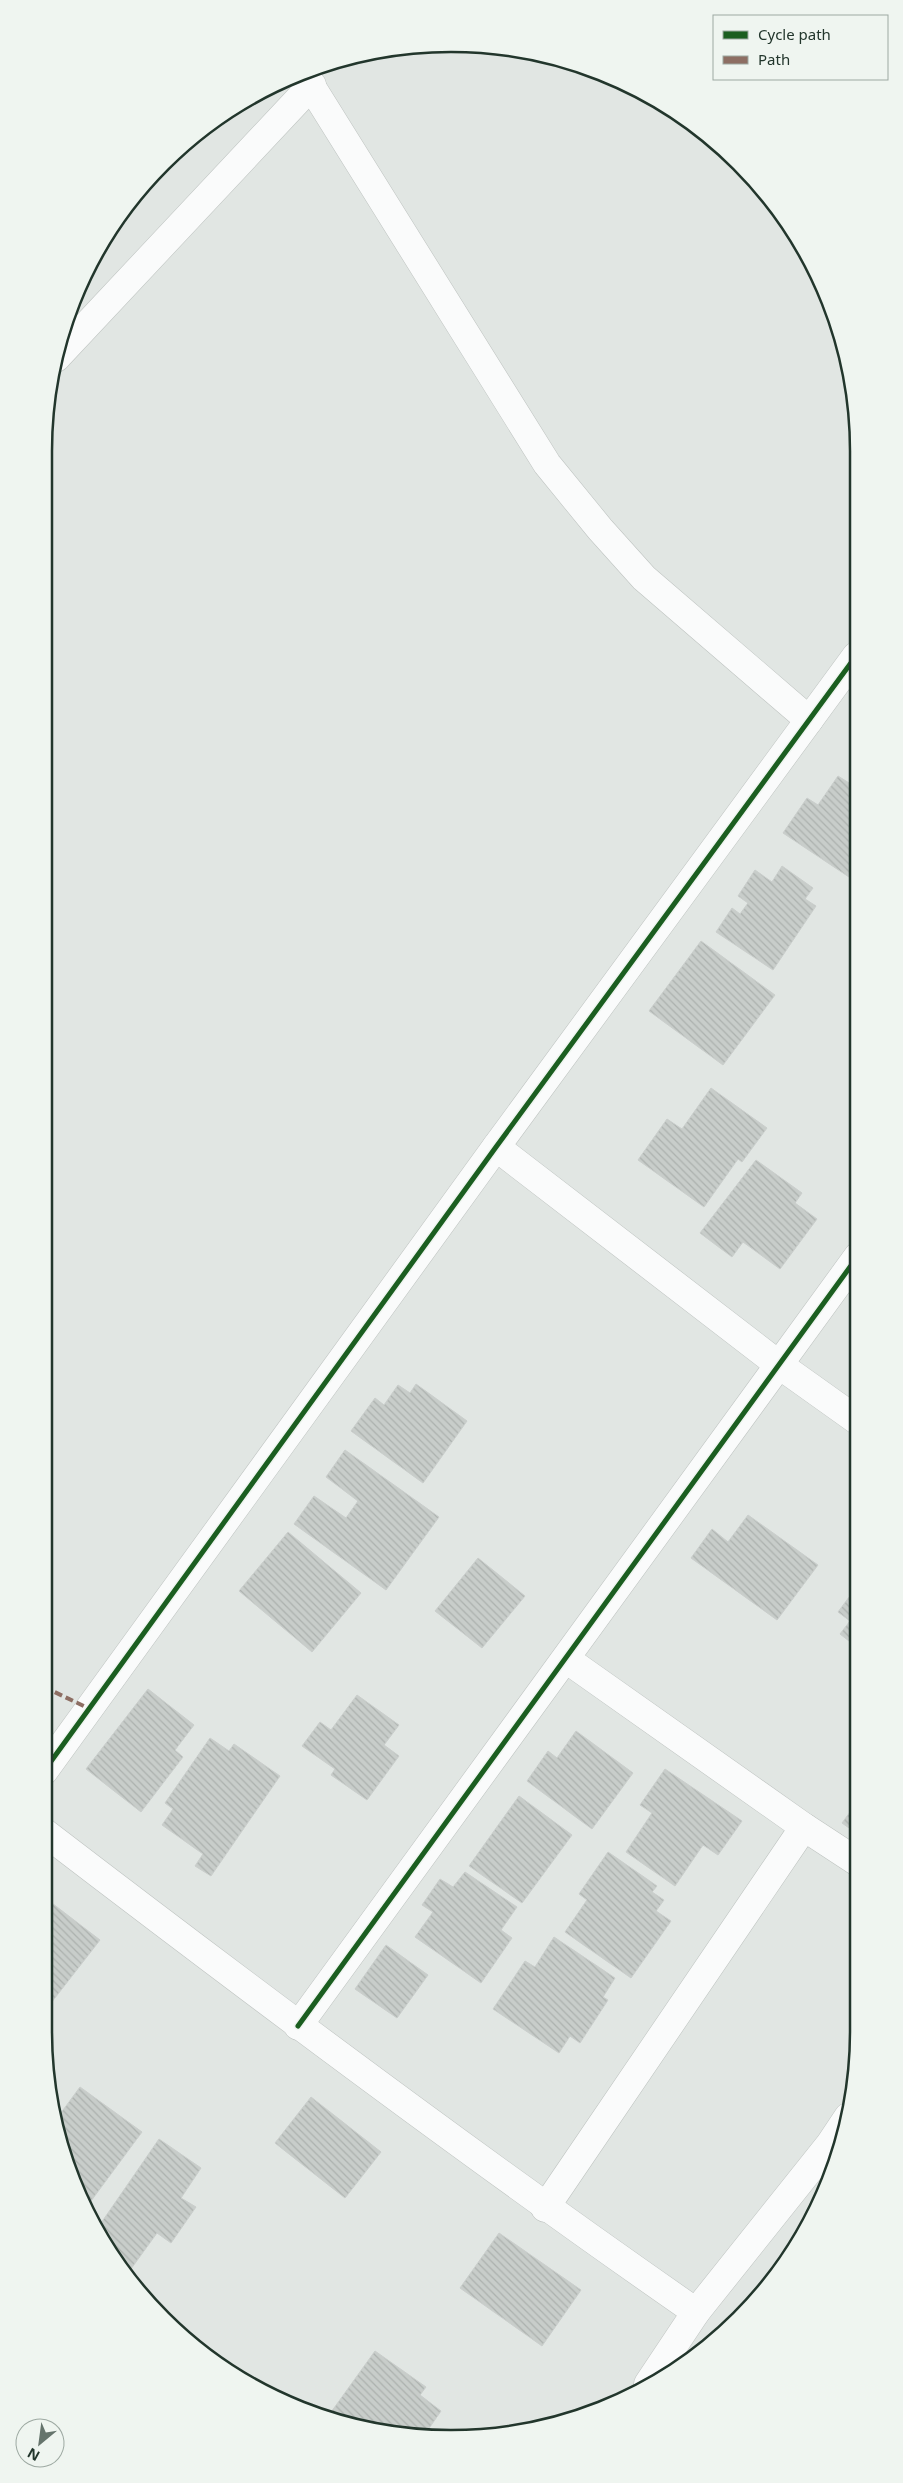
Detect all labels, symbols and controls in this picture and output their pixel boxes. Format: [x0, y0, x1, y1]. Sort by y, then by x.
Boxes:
legend [713, 15, 888, 80]
text: Cycle path [758, 24, 831, 44]
text: Path [758, 49, 790, 69]
north arrow [15, 2418, 65, 2468]
text: N [24, 2444, 43, 2466]

